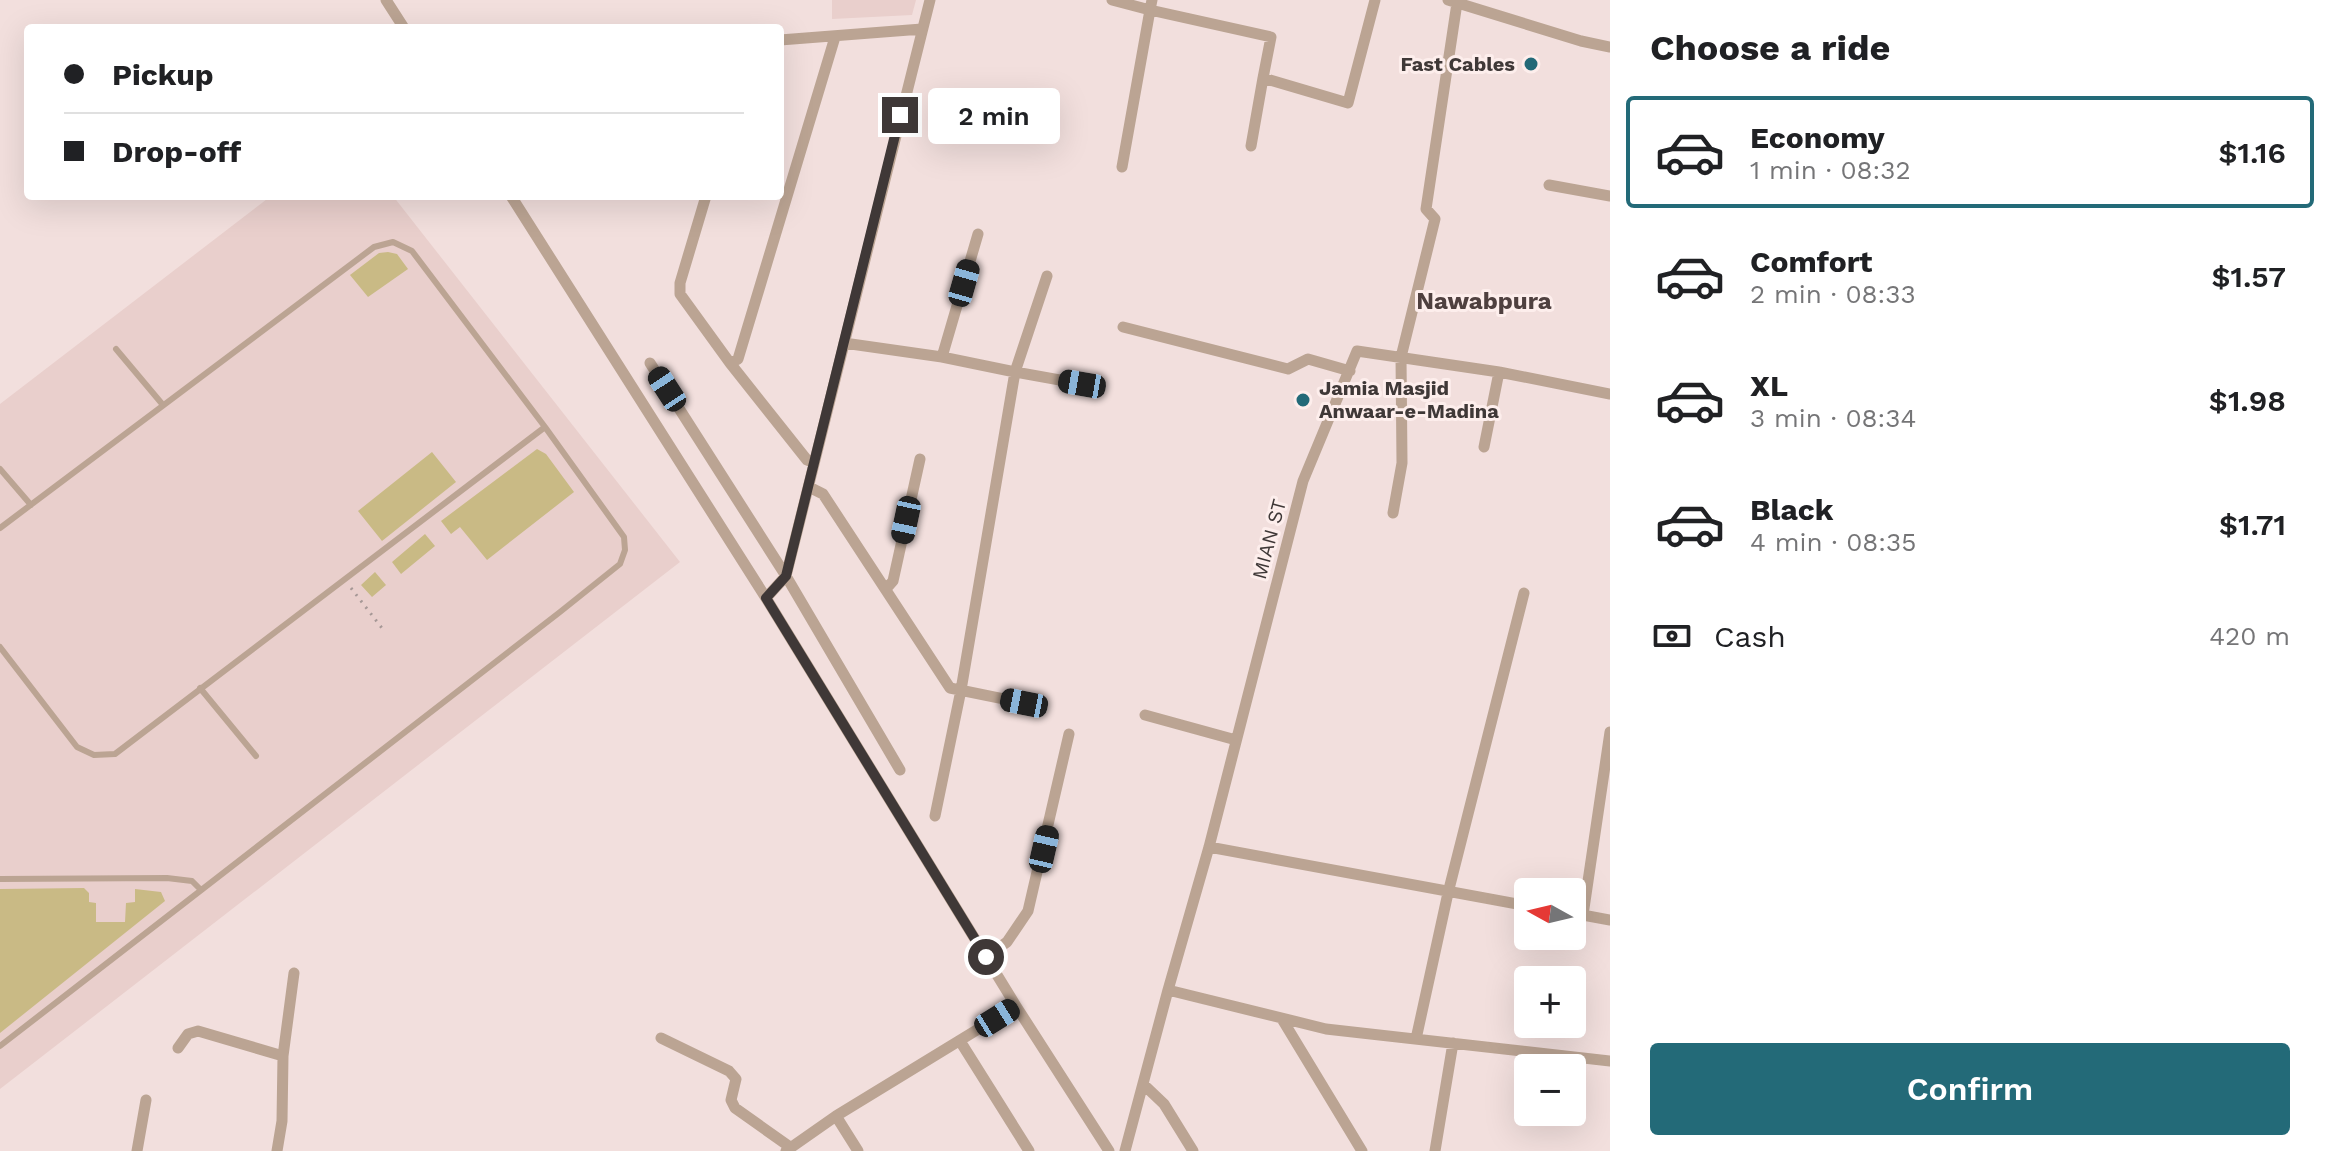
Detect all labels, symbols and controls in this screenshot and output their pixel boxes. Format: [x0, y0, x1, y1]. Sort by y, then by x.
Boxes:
text: Choose a ride [1650, 27, 1890, 69]
place label: Fast Cables [1400, 52, 1515, 76]
marker: Fast Cables [1522, 55, 1540, 73]
text: Pickup [112, 57, 214, 92]
callout: 2 min [928, 87, 1060, 143]
route end [882, 97, 918, 133]
text: 2 min [958, 101, 1030, 131]
icon: car [1654, 116, 1726, 188]
text: Economy [1750, 120, 1885, 155]
text: Drop-off [112, 134, 241, 169]
text: $1.16 [2218, 135, 2286, 170]
text: 1 min · 08:32 [1750, 155, 1911, 185]
icon: car [1654, 240, 1726, 312]
text: Comfort [1750, 244, 1872, 279]
car [946, 257, 982, 309]
text: $1.57 [2211, 259, 2286, 294]
text: 2 min · 08:33 [1750, 279, 1916, 309]
district label: Nawabpura [1416, 287, 1552, 315]
car [644, 362, 690, 416]
icon: car [1654, 364, 1726, 436]
car [1056, 368, 1108, 400]
text: XL [1750, 368, 1788, 403]
place label: Jamia Masjid Anwaar-e-Madina [1319, 376, 1499, 423]
text: $1.98 [2209, 383, 2286, 418]
marker: Jamia Masjid Anwaar-e-Madina [1294, 391, 1312, 409]
text: 3 min · 08:34 [1750, 403, 1916, 433]
icon: car [1654, 488, 1726, 560]
text: Black [1750, 492, 1834, 527]
car [889, 494, 923, 546]
street label: MIAN ST [1247, 496, 1291, 582]
text: $1.71 [2219, 507, 2286, 542]
text: 4 min · 08:35 [1750, 527, 1916, 557]
icon: cash [1650, 614, 1694, 658]
text: Cash [1714, 619, 1786, 654]
text: 420 m [2209, 621, 2290, 651]
car [998, 687, 1050, 719]
car [1027, 823, 1061, 875]
north arrow [1514, 878, 1586, 950]
map controls [1514, 878, 1586, 1126]
route start [968, 939, 1004, 975]
button: + [1514, 966, 1586, 1038]
car [970, 995, 1024, 1041]
button: Confirm [1650, 1043, 2290, 1135]
button: − [1514, 1054, 1586, 1126]

